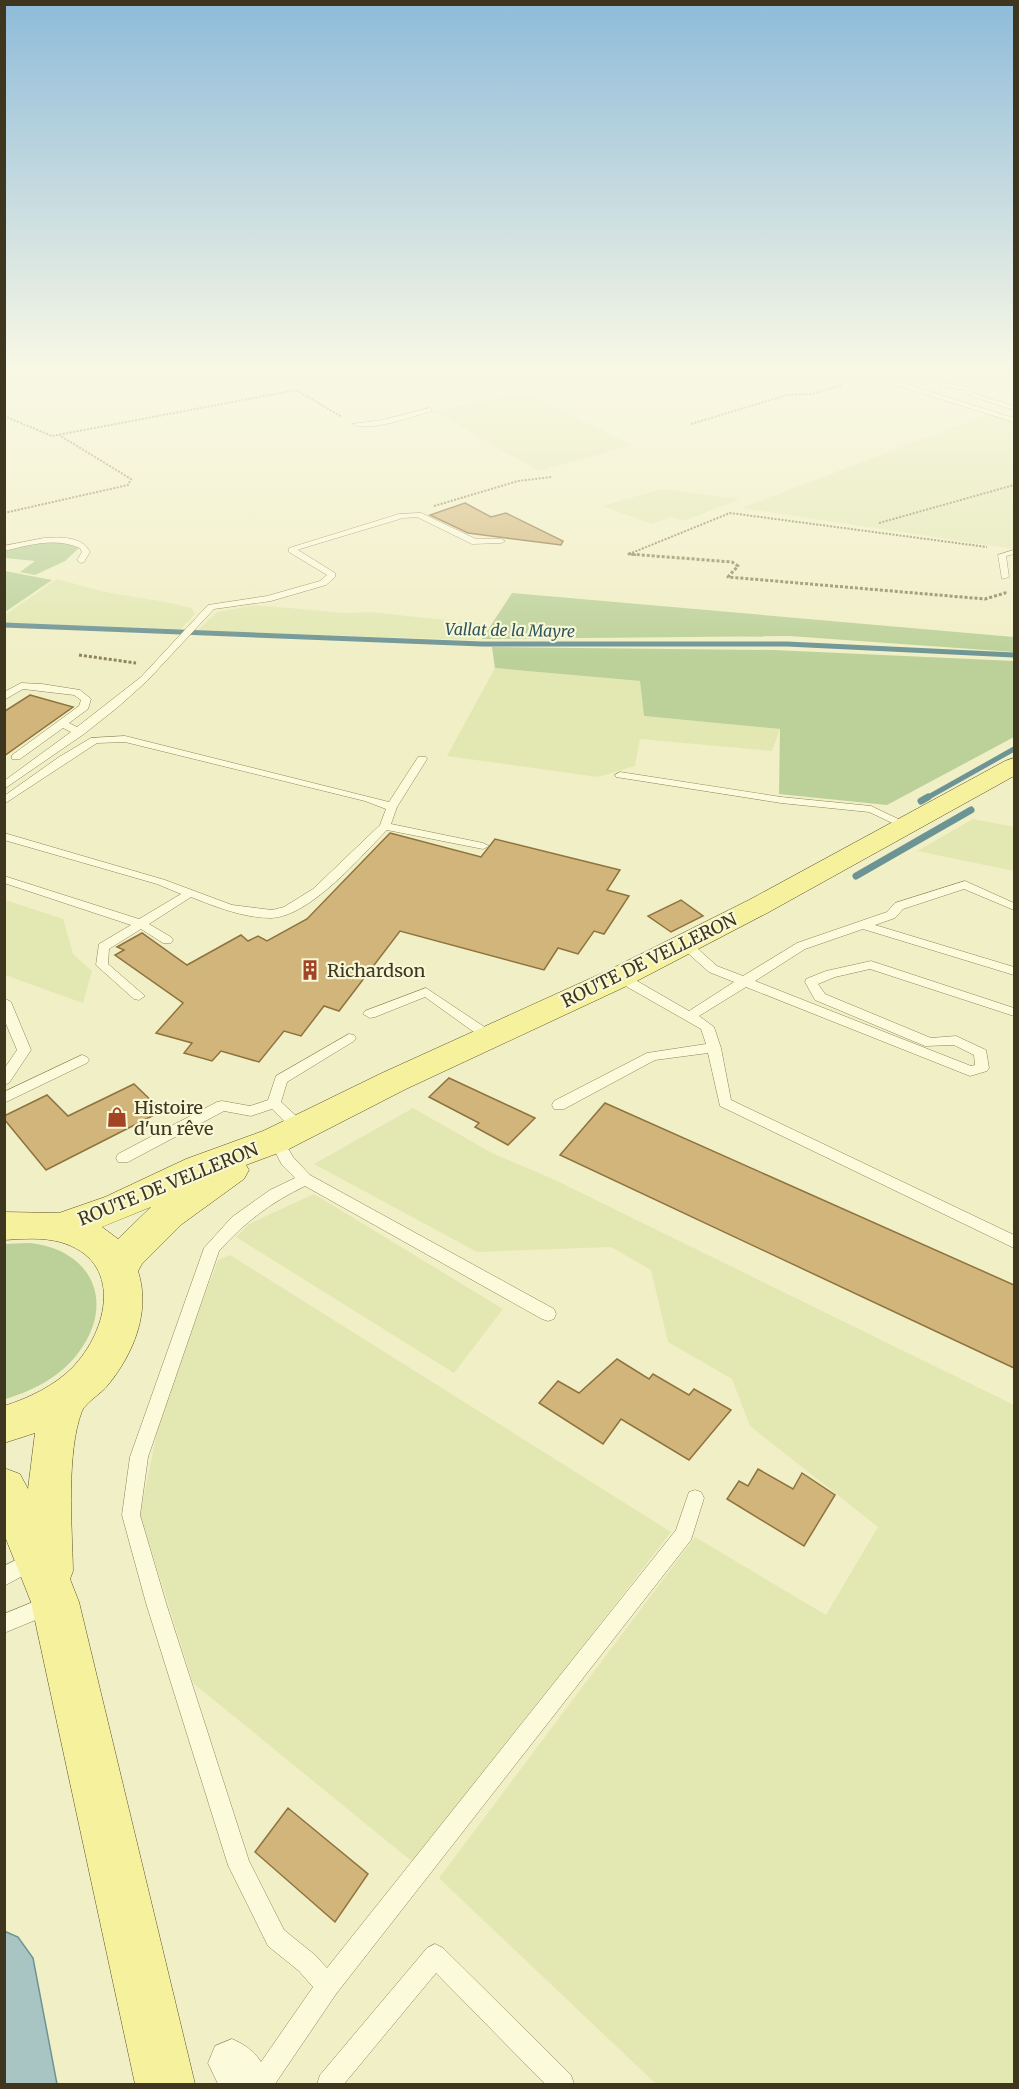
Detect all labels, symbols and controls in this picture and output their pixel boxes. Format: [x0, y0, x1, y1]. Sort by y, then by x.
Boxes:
water label: Vallat de la Mayre [445, 619, 575, 641]
street label: ROUTE DE VELLERON [558, 907, 740, 1012]
building icon: Richardson [298, 958, 322, 982]
place label: Richardson [327, 959, 425, 982]
place label: Histoire d'un rêve [134, 1096, 213, 1140]
shop icon: Histoire d'un rêve [105, 1105, 129, 1129]
street label: ROUTE DE VELLERON [75, 1137, 261, 1231]

